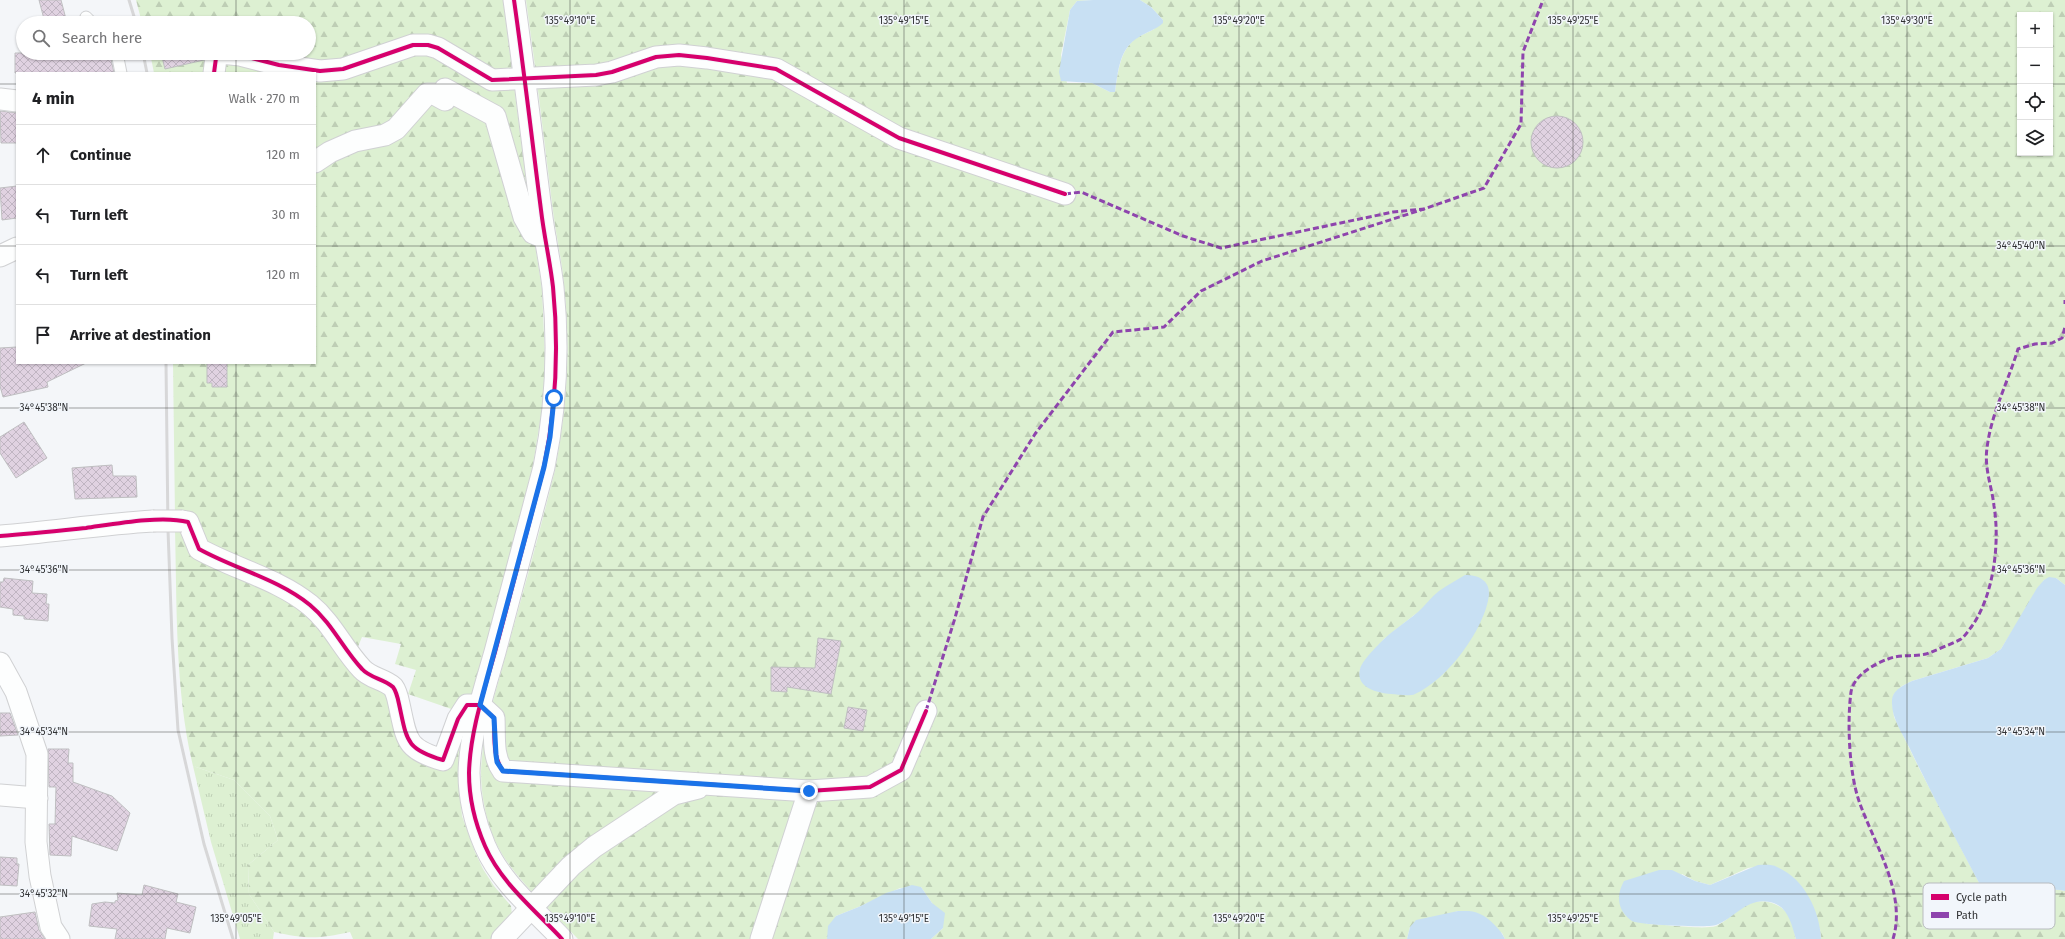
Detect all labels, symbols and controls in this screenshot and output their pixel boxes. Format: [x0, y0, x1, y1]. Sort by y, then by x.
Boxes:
map controls [2017, 12, 2053, 156]
button: + [2017, 12, 2053, 48]
text: 135°49'10"E [544, 15, 596, 27]
text: 135°49'15"E [879, 15, 929, 27]
text: 135°49'20"E [1213, 15, 1265, 27]
text: 135°49'25"E [1547, 15, 1599, 27]
text: 135°49'30"E [1881, 15, 1933, 27]
search box [16, 16, 316, 60]
icon: search [30, 27, 52, 49]
text: Search here [62, 29, 142, 47]
button: − [2017, 48, 2053, 84]
button: locate [2017, 84, 2053, 120]
text: 4 min [32, 88, 75, 109]
text: Walk · 270 m [228, 91, 300, 106]
button: layers [2017, 120, 2053, 156]
icon: ahead [32, 144, 54, 166]
text: Continue [70, 146, 131, 164]
text: 120 m [266, 147, 300, 162]
icon: left [32, 204, 54, 226]
text: Turn left [70, 206, 128, 224]
text: 30 m [272, 207, 300, 222]
text: 34°45'40"N [1997, 240, 2045, 252]
icon: left [32, 264, 54, 286]
text: Turn left [70, 266, 128, 284]
text: 120 m [266, 267, 300, 282]
icon: arrive [32, 324, 54, 346]
text: Arrive at destination [70, 326, 211, 344]
route start [545, 389, 563, 407]
text: 34°45'38"N [20, 402, 68, 414]
text: 34°45'38"N [1997, 402, 2045, 414]
text: 34°45'36"N [20, 564, 68, 576]
text: 34°45'36"N [1997, 564, 2045, 576]
text: 34°45'34"N [20, 726, 68, 738]
text: 34°45'34"N [1997, 726, 2045, 738]
route end [800, 782, 818, 800]
legend [1923, 883, 2055, 929]
text: 34°45'32"N [20, 888, 68, 900]
text: Cycle path [1956, 891, 2007, 904]
text: Path [1956, 909, 1978, 922]
text: 135°49'05"E [210, 913, 262, 925]
text: 135°49'10"E [544, 913, 596, 925]
text: 135°49'15"E [879, 913, 929, 925]
text: 135°49'20"E [1213, 913, 1265, 925]
text: 135°49'25"E [1547, 913, 1599, 925]

